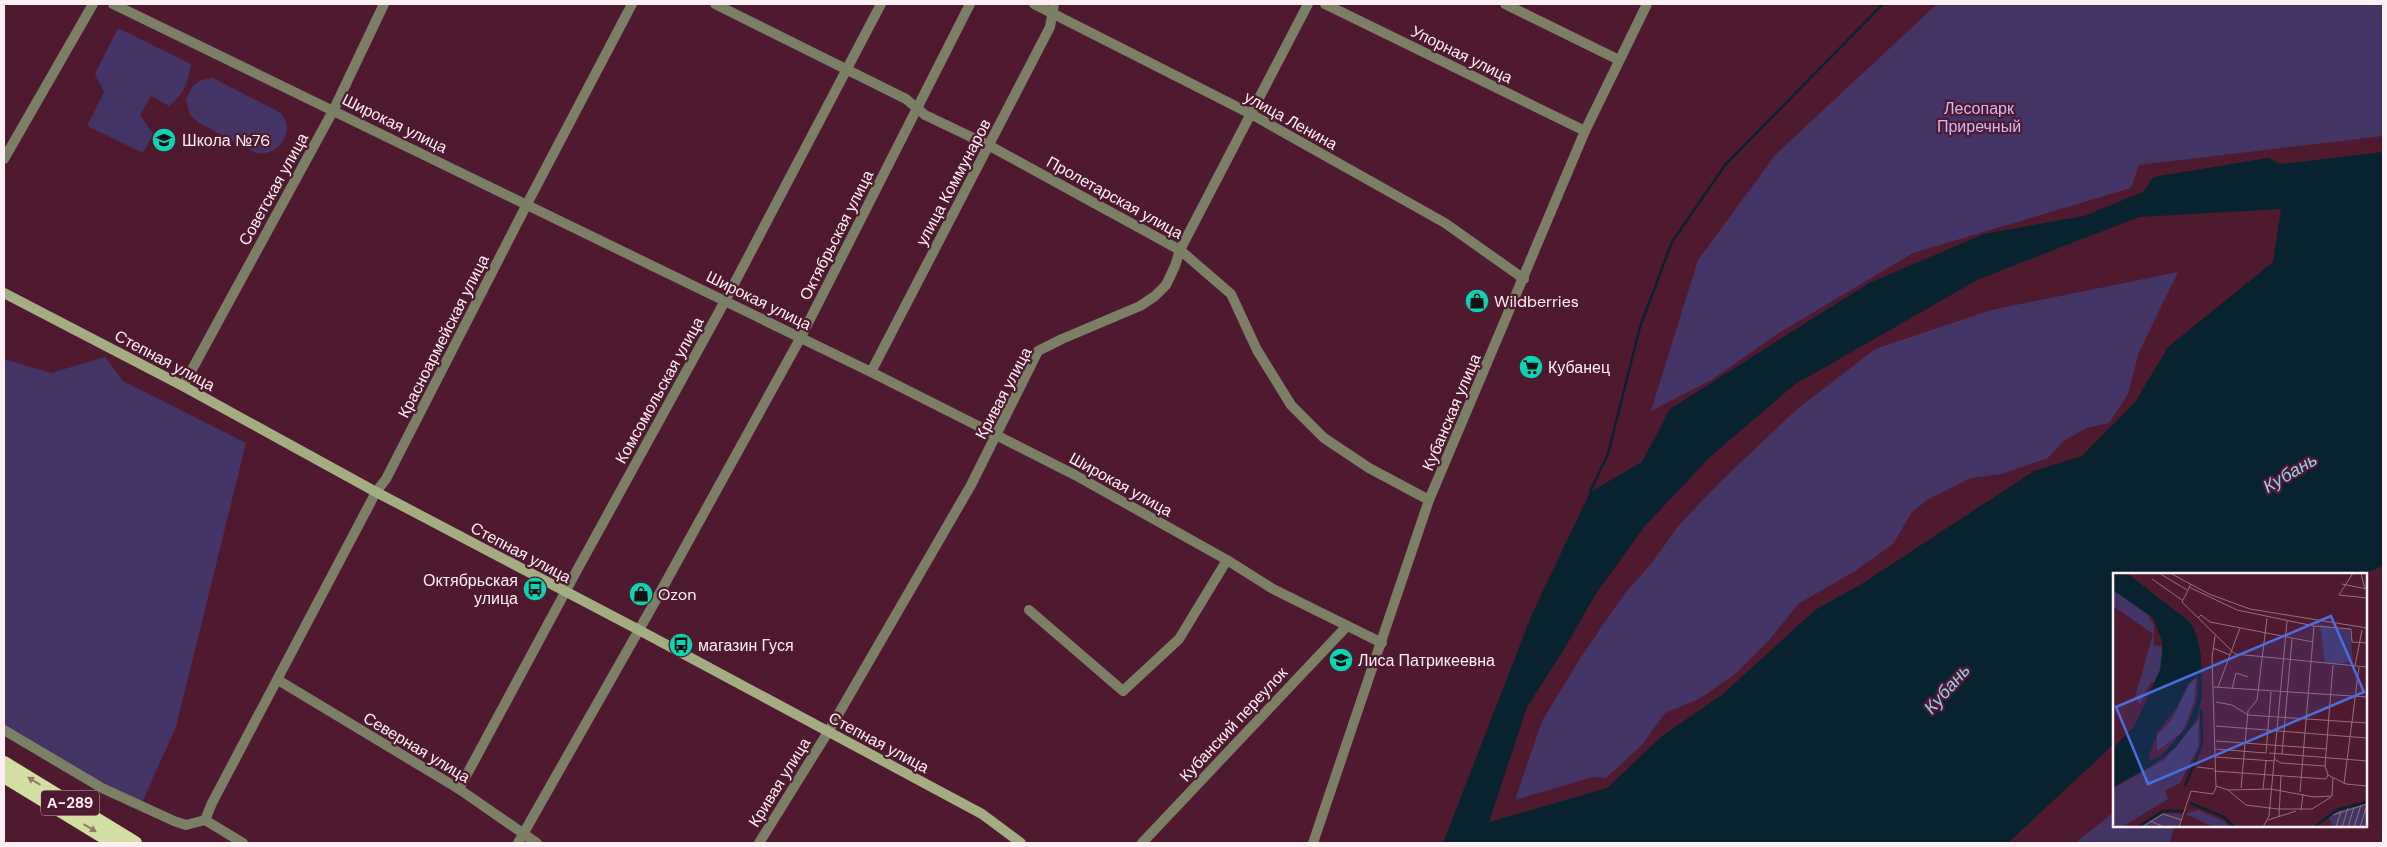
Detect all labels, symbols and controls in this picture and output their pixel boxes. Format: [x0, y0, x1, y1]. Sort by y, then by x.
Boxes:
street label: Упорная улица [1407, 21, 1516, 88]
street label: улица Ленина [1241, 86, 1341, 155]
street label: Широкая улица [339, 89, 451, 158]
park label: Лесопарк Приречный [1937, 98, 2021, 137]
street label: улица Коммунаров [911, 115, 996, 249]
school or university icon: Школа №76 [151, 127, 177, 153]
street label: Советская улица [234, 129, 313, 249]
place label: Школа №76 [182, 130, 270, 151]
street label: Пролетарская улица [1043, 151, 1187, 244]
street label: Октябрьская улица [795, 167, 878, 304]
street label: Красноармейская улица [393, 251, 494, 421]
street label: Широкая улица [703, 266, 815, 335]
shop icon: Wildberries [1464, 288, 1490, 314]
place label: Wildberries [1494, 291, 1579, 312]
street label: Комсомольская улица [610, 313, 709, 467]
street label: Степная улица [111, 325, 219, 396]
street label: Кривая улица [970, 344, 1037, 443]
street label: Кубанская улица [1417, 350, 1486, 474]
supermarket icon: Кубанец [1518, 354, 1544, 380]
place label: Кубанец [1548, 357, 1610, 378]
street label: Широкая улица [1066, 447, 1176, 521]
water label: Кубань [2258, 447, 2322, 499]
street label: Степная улица [467, 517, 575, 588]
place label: Октябрьская улица [423, 570, 518, 609]
inset map [2113, 573, 2367, 827]
bus stop icon: Октябрьская улица [522, 576, 548, 602]
shop icon: Ozon [628, 581, 654, 607]
place label: Ozon [658, 584, 696, 605]
bus stop icon: магазин Гуся [668, 632, 694, 658]
place label: магазин Гуся [698, 635, 794, 656]
school or university icon: Лиса Патрикеевна [1328, 647, 1354, 673]
place label: Лиса Патрикеевна [1358, 650, 1495, 671]
water label: Кубань [1918, 659, 1976, 719]
street label: Кубанский переулок [1175, 662, 1293, 786]
street label: Северная улица [359, 707, 474, 788]
street label: Степная улица [825, 707, 933, 778]
street label: Кривая улица [744, 734, 815, 831]
one-way arrow [27, 777, 41, 786]
road number: А-289 [41, 790, 99, 816]
one-way arrow [84, 824, 97, 833]

